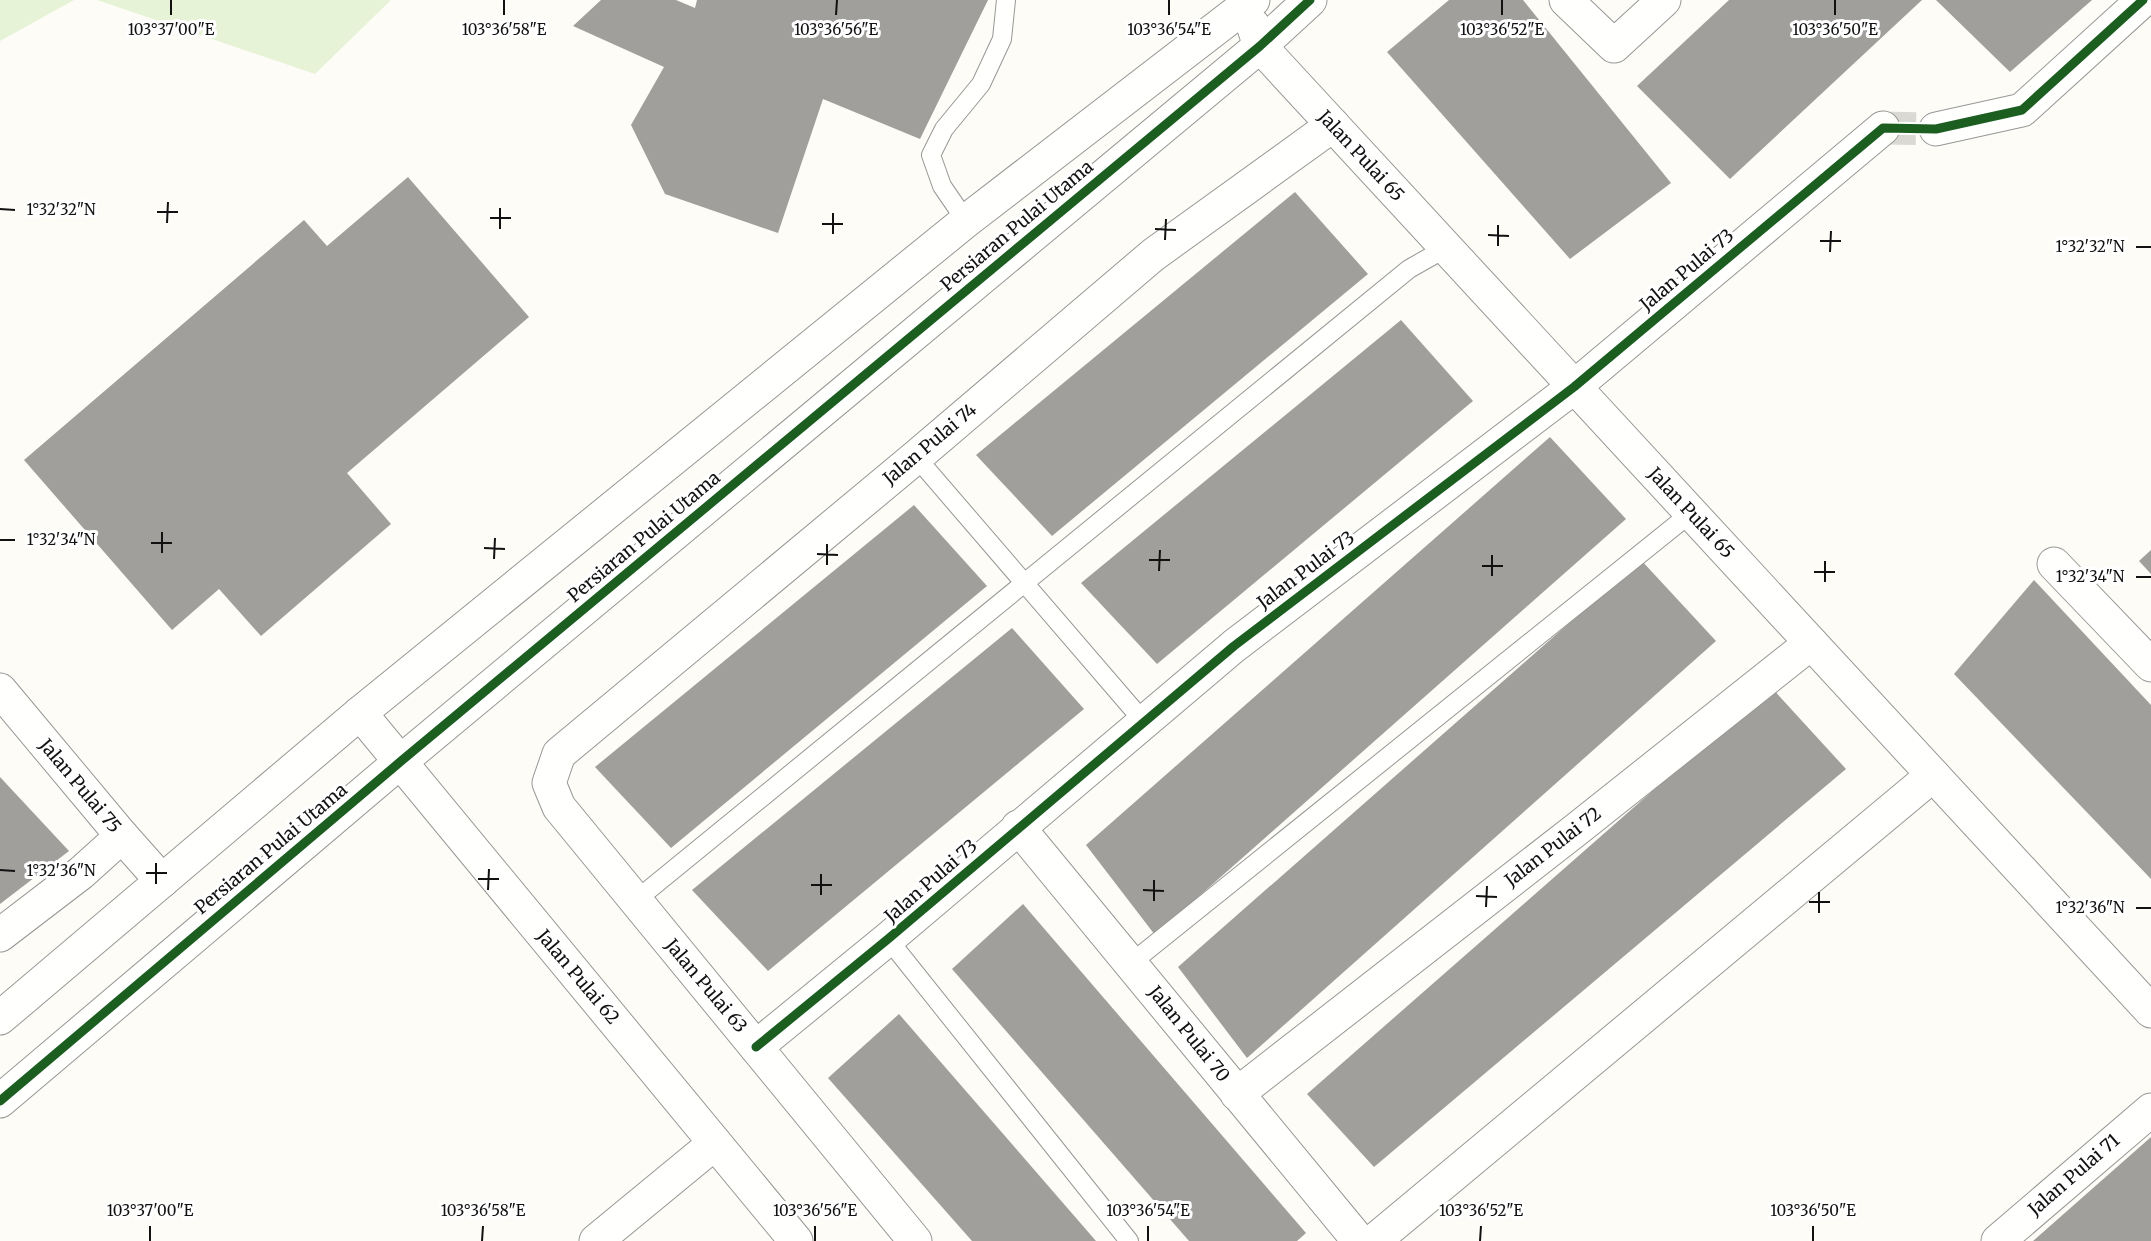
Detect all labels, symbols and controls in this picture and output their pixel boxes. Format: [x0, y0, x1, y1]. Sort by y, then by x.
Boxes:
text: 103°37'00"E [128, 20, 215, 39]
text: 103°36'58"E [462, 20, 547, 39]
text: 103°36'56"E [794, 20, 878, 39]
text: 103°36'54"E [1127, 20, 1211, 39]
text: 103°36'52"E [1460, 20, 1544, 39]
text: 103°36'50"E [1792, 20, 1878, 39]
street label: Jalan Pulai 65 [1313, 105, 1409, 206]
street label: Persiaran Pulai Utama [936, 155, 1098, 296]
text: 1°32'32"N [26, 200, 96, 219]
street label: Jalan Pulai 73 [1634, 224, 1738, 316]
text: 1°32'32"N [2055, 237, 2125, 256]
street label: Jalan Pulai 74 [877, 398, 981, 490]
street label: Jalan Pulai 65 [1643, 462, 1739, 563]
street label: Persiaran Pulai Utama [563, 466, 725, 607]
street label: Jalan Pulai 73 [1252, 526, 1359, 614]
text: 1°32'34"N [27, 530, 96, 549]
text: 1°32'34"N [2056, 567, 2125, 586]
street label: Jalan Pulai 75 [34, 733, 126, 837]
street label: Persiaran Pulai Utama [190, 778, 352, 919]
street label: Jalan Pulai 72 [1499, 802, 1606, 892]
street label: Jalan Pulai 73 [879, 834, 982, 928]
text: 1°32'36"N [26, 861, 96, 880]
text: 1°32'36"N [2055, 898, 2125, 917]
street label: Jalan Pulai 62 [531, 924, 625, 1029]
street label: Jalan Pulai 63 [660, 933, 752, 1037]
street label: Jalan Pulai 70 [1143, 980, 1235, 1086]
street label: Jalan Pulai 71 [2022, 1129, 2124, 1221]
text: 103°37'00"E [107, 1201, 194, 1220]
text: 103°36'58"E [441, 1201, 526, 1220]
text: 103°36'56"E [773, 1201, 857, 1220]
text: 103°36'54"E [1106, 1201, 1190, 1220]
text: 103°36'52"E [1439, 1201, 1523, 1220]
text: 103°36'50"E [1770, 1201, 1856, 1220]

